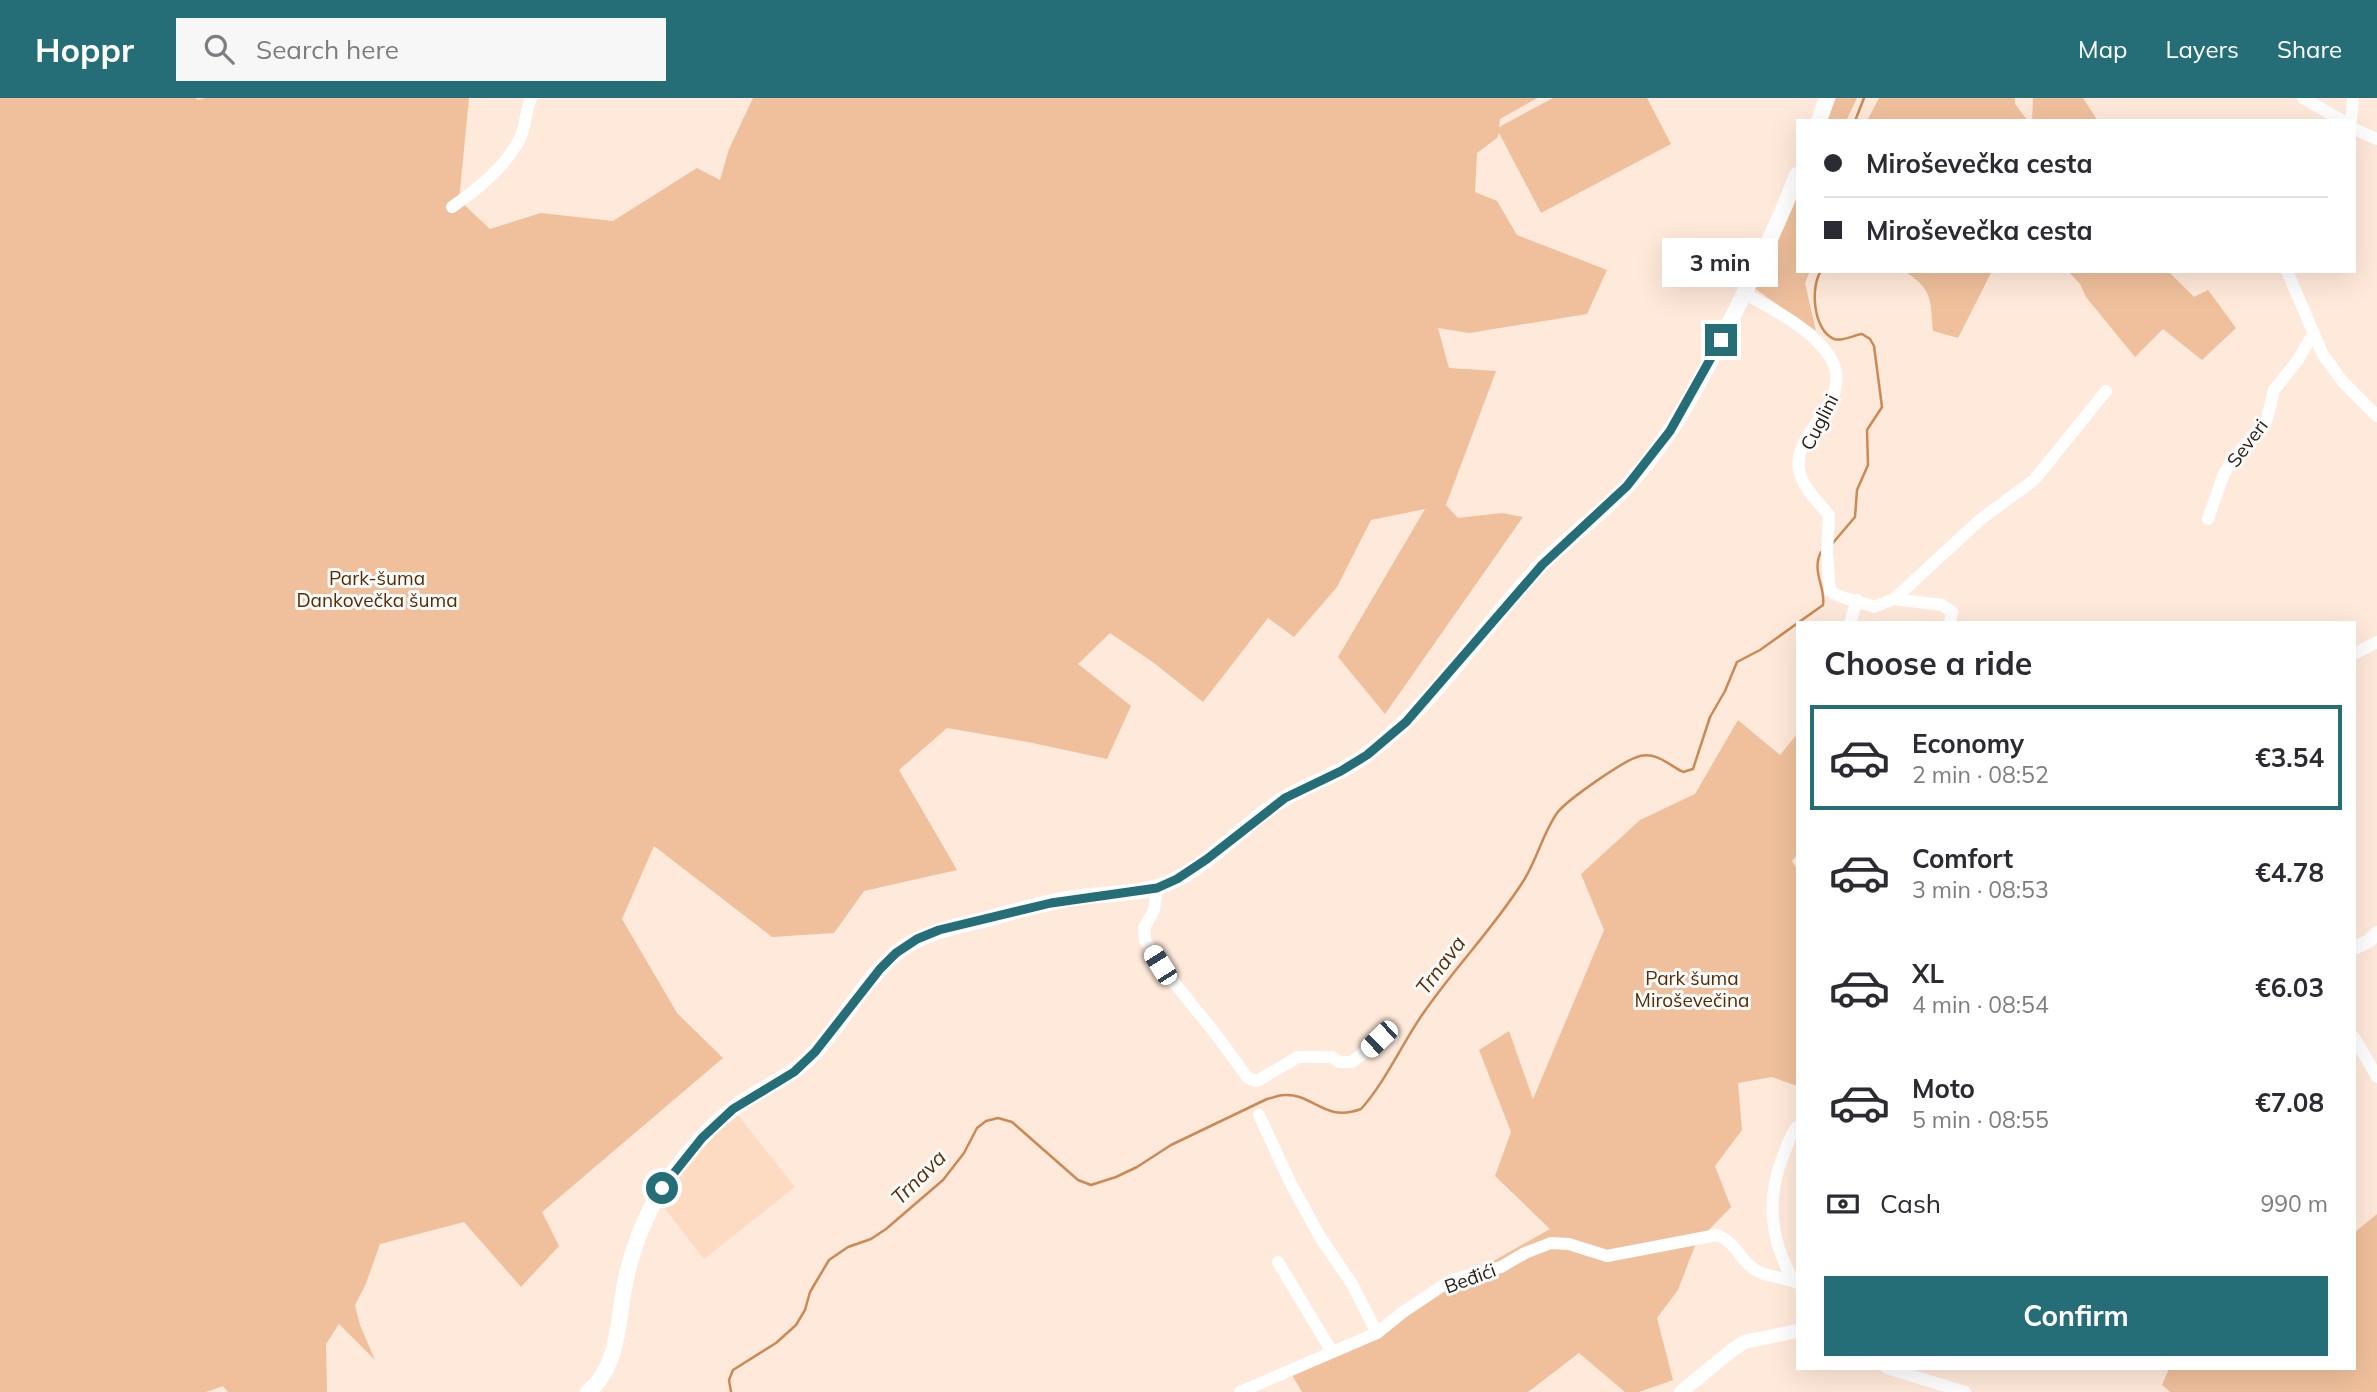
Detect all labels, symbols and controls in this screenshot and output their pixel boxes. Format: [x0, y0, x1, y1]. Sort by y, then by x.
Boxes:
search box [176, 18, 666, 81]
text: Hoppr [35, 29, 134, 70]
icon: search [200, 30, 238, 68]
text: Search here [256, 33, 399, 66]
text: Map [2078, 34, 2127, 64]
text: Layers [2165, 34, 2239, 64]
text: Share [2277, 34, 2342, 64]
text: Miroševečka cesta [1866, 147, 2093, 180]
text: Miroševečka cesta [1866, 214, 2093, 247]
callout: 3 min [1663, 238, 1779, 288]
text: 3 min [1690, 248, 1750, 277]
route end [1705, 324, 1737, 356]
street label: Cuglini [1795, 390, 1843, 454]
street label: Severi [2221, 414, 2273, 472]
park label: Park-šuma Dankovečka šuma [296, 566, 458, 612]
text: Choose a ride [1824, 643, 2032, 683]
icon: car [1828, 726, 1891, 789]
text: Economy [1912, 727, 2024, 760]
text: €3.54 [2255, 741, 2324, 774]
text: 2 min · 08:52 [1912, 760, 2049, 789]
icon: car [1828, 841, 1891, 904]
text: Comfort [1912, 842, 2013, 875]
text: €4.78 [2255, 856, 2324, 889]
text: 3 min · 08:53 [1912, 875, 2049, 904]
water label: Trnava [1409, 930, 1471, 1000]
car [1140, 942, 1181, 988]
icon: car [1828, 956, 1891, 1019]
text: XL [1912, 957, 1944, 990]
park label: Park šuma Miroševečina [1635, 966, 1749, 1012]
text: €6.03 [2255, 971, 2324, 1004]
text: 4 min · 08:54 [1912, 990, 2049, 1019]
car [1357, 1017, 1402, 1061]
icon: car [1828, 1071, 1891, 1134]
text: Moto [1912, 1072, 1975, 1105]
text: €7.08 [2255, 1086, 2324, 1119]
text: 5 min · 08:55 [1912, 1105, 2049, 1134]
water label: Trnava [885, 1144, 951, 1210]
route start [646, 1172, 678, 1204]
icon: cash [1824, 1185, 1862, 1223]
text: Cash [1880, 1187, 1941, 1220]
text: 990 m [2260, 1189, 2328, 1218]
street label: Beđići [1441, 1258, 1499, 1298]
button: Confirm [1824, 1276, 2328, 1356]

